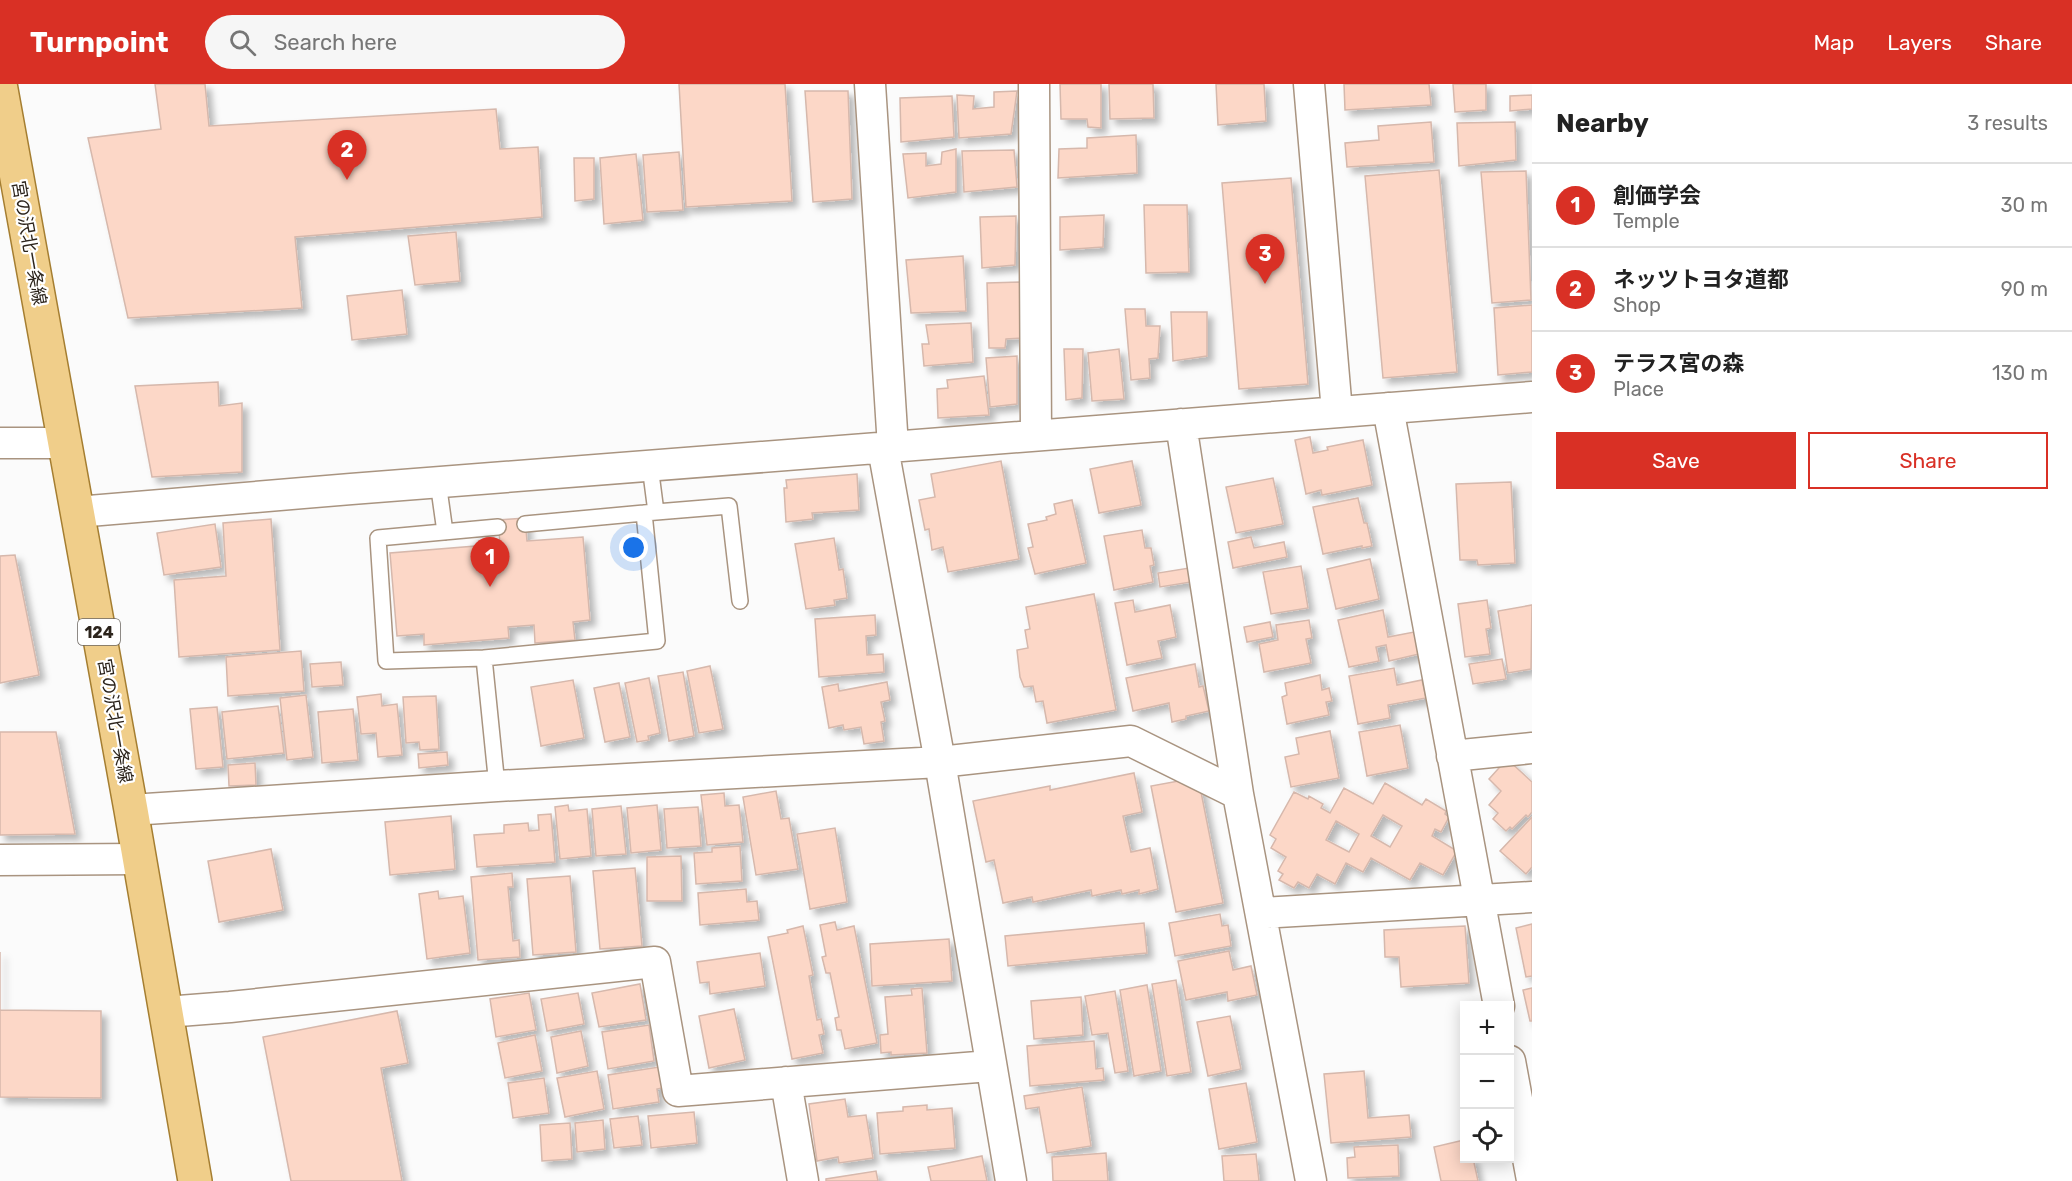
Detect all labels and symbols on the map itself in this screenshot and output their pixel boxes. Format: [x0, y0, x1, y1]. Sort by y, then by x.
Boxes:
pin: 2 [328, 130, 366, 180]
street label: 宮の沢北一条線 [7, 179, 51, 307]
pin: 3 [1246, 234, 1284, 284]
your location [619, 533, 648, 562]
pin: 1 [470, 538, 510, 587]
road number: 124 [78, 619, 120, 645]
street label: 宮の沢北一条線 [93, 657, 137, 785]

